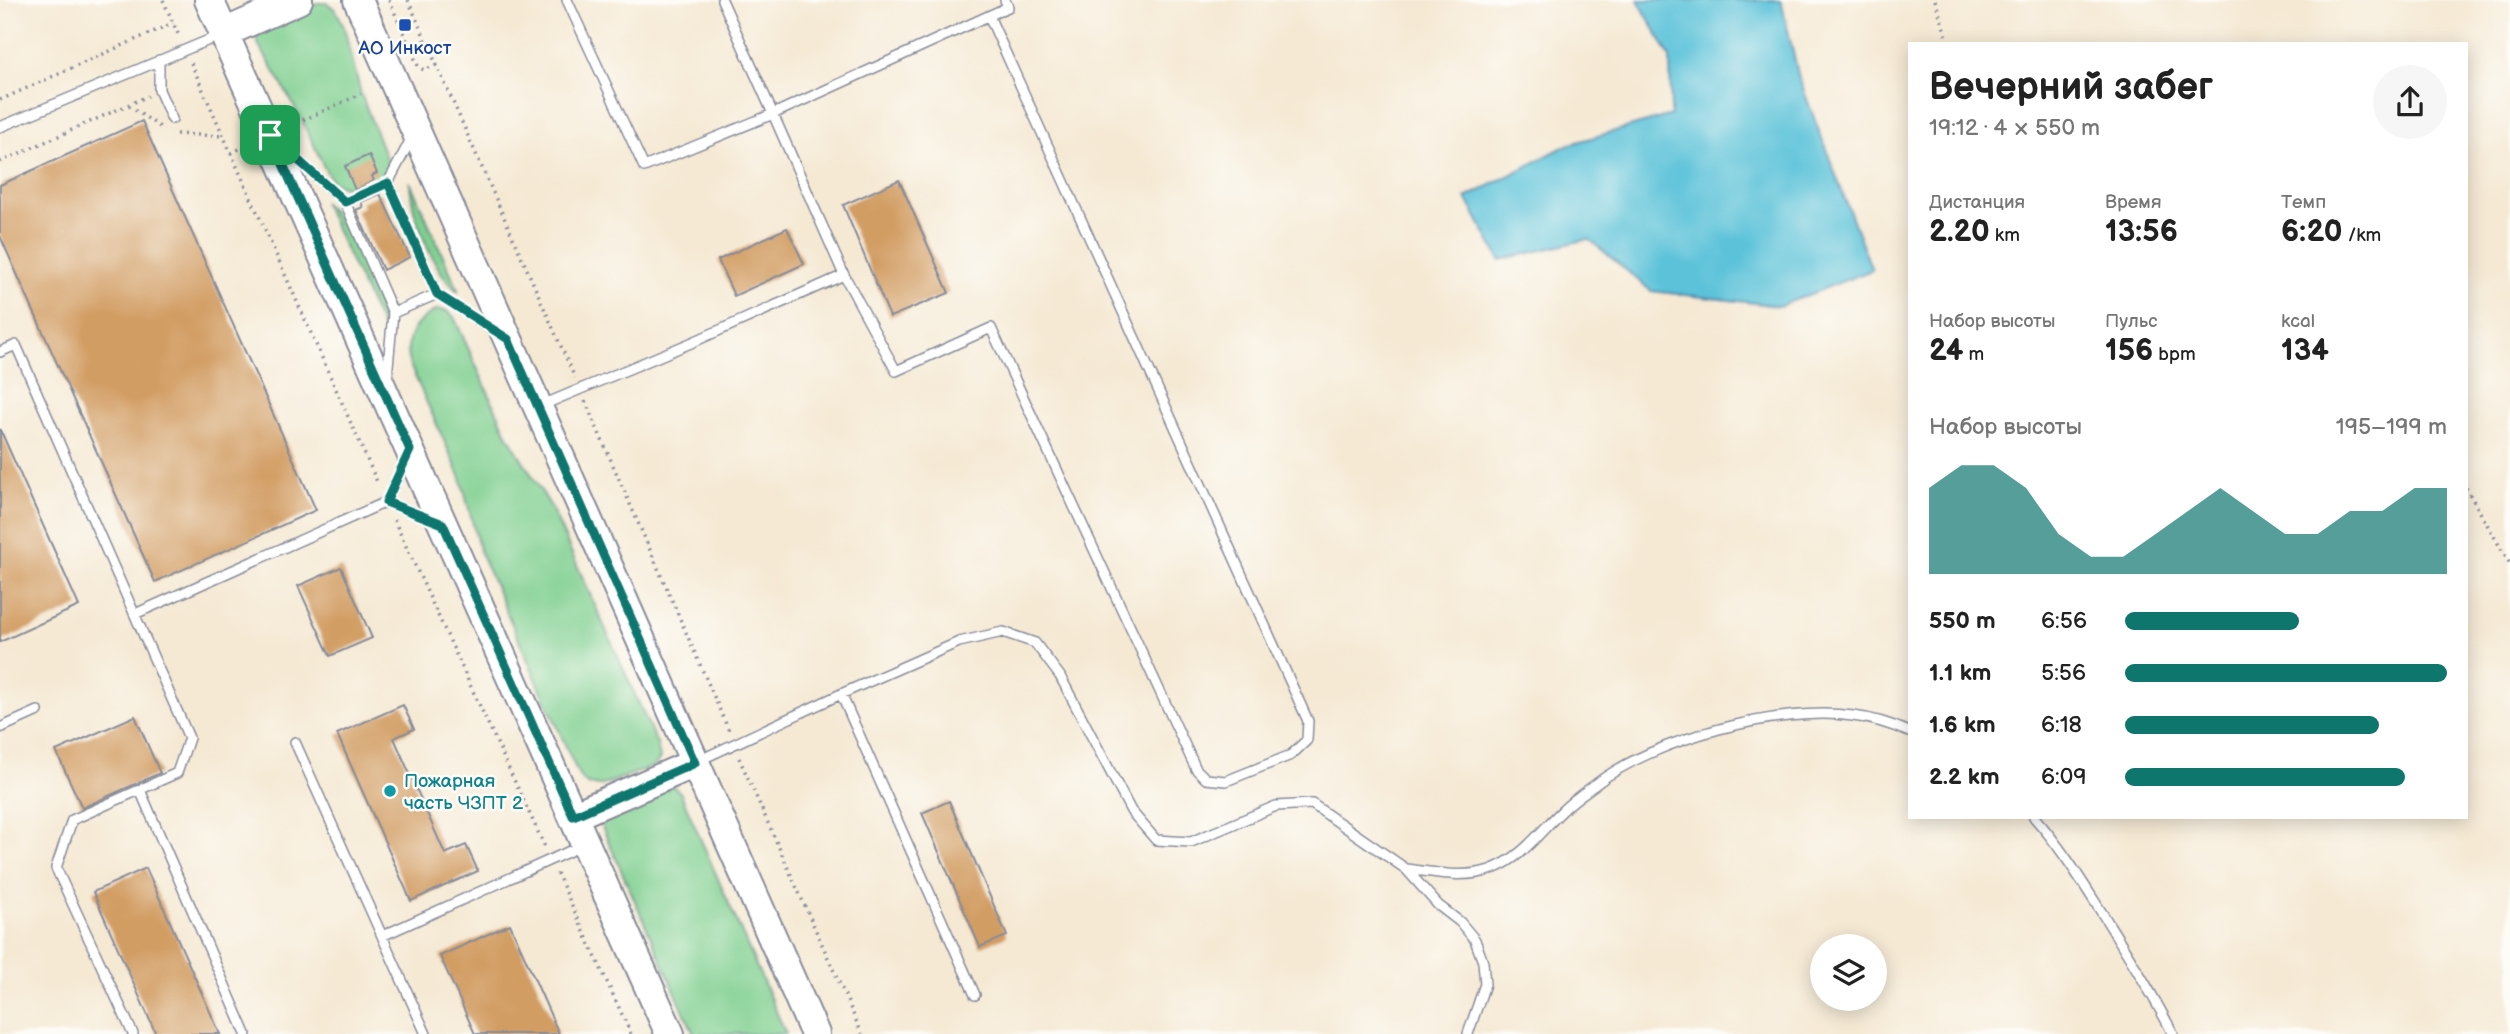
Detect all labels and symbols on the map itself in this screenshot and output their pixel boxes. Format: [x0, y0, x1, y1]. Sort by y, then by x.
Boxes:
marker: АО Инкост [397, 17, 413, 33]
place label: АО Инкост [358, 37, 452, 60]
pin [240, 105, 300, 165]
place label: Пожарная часть ЧЗПТ 2 [404, 770, 524, 815]
marker: Пожарная часть ЧЗПТ 2 [382, 783, 398, 799]

